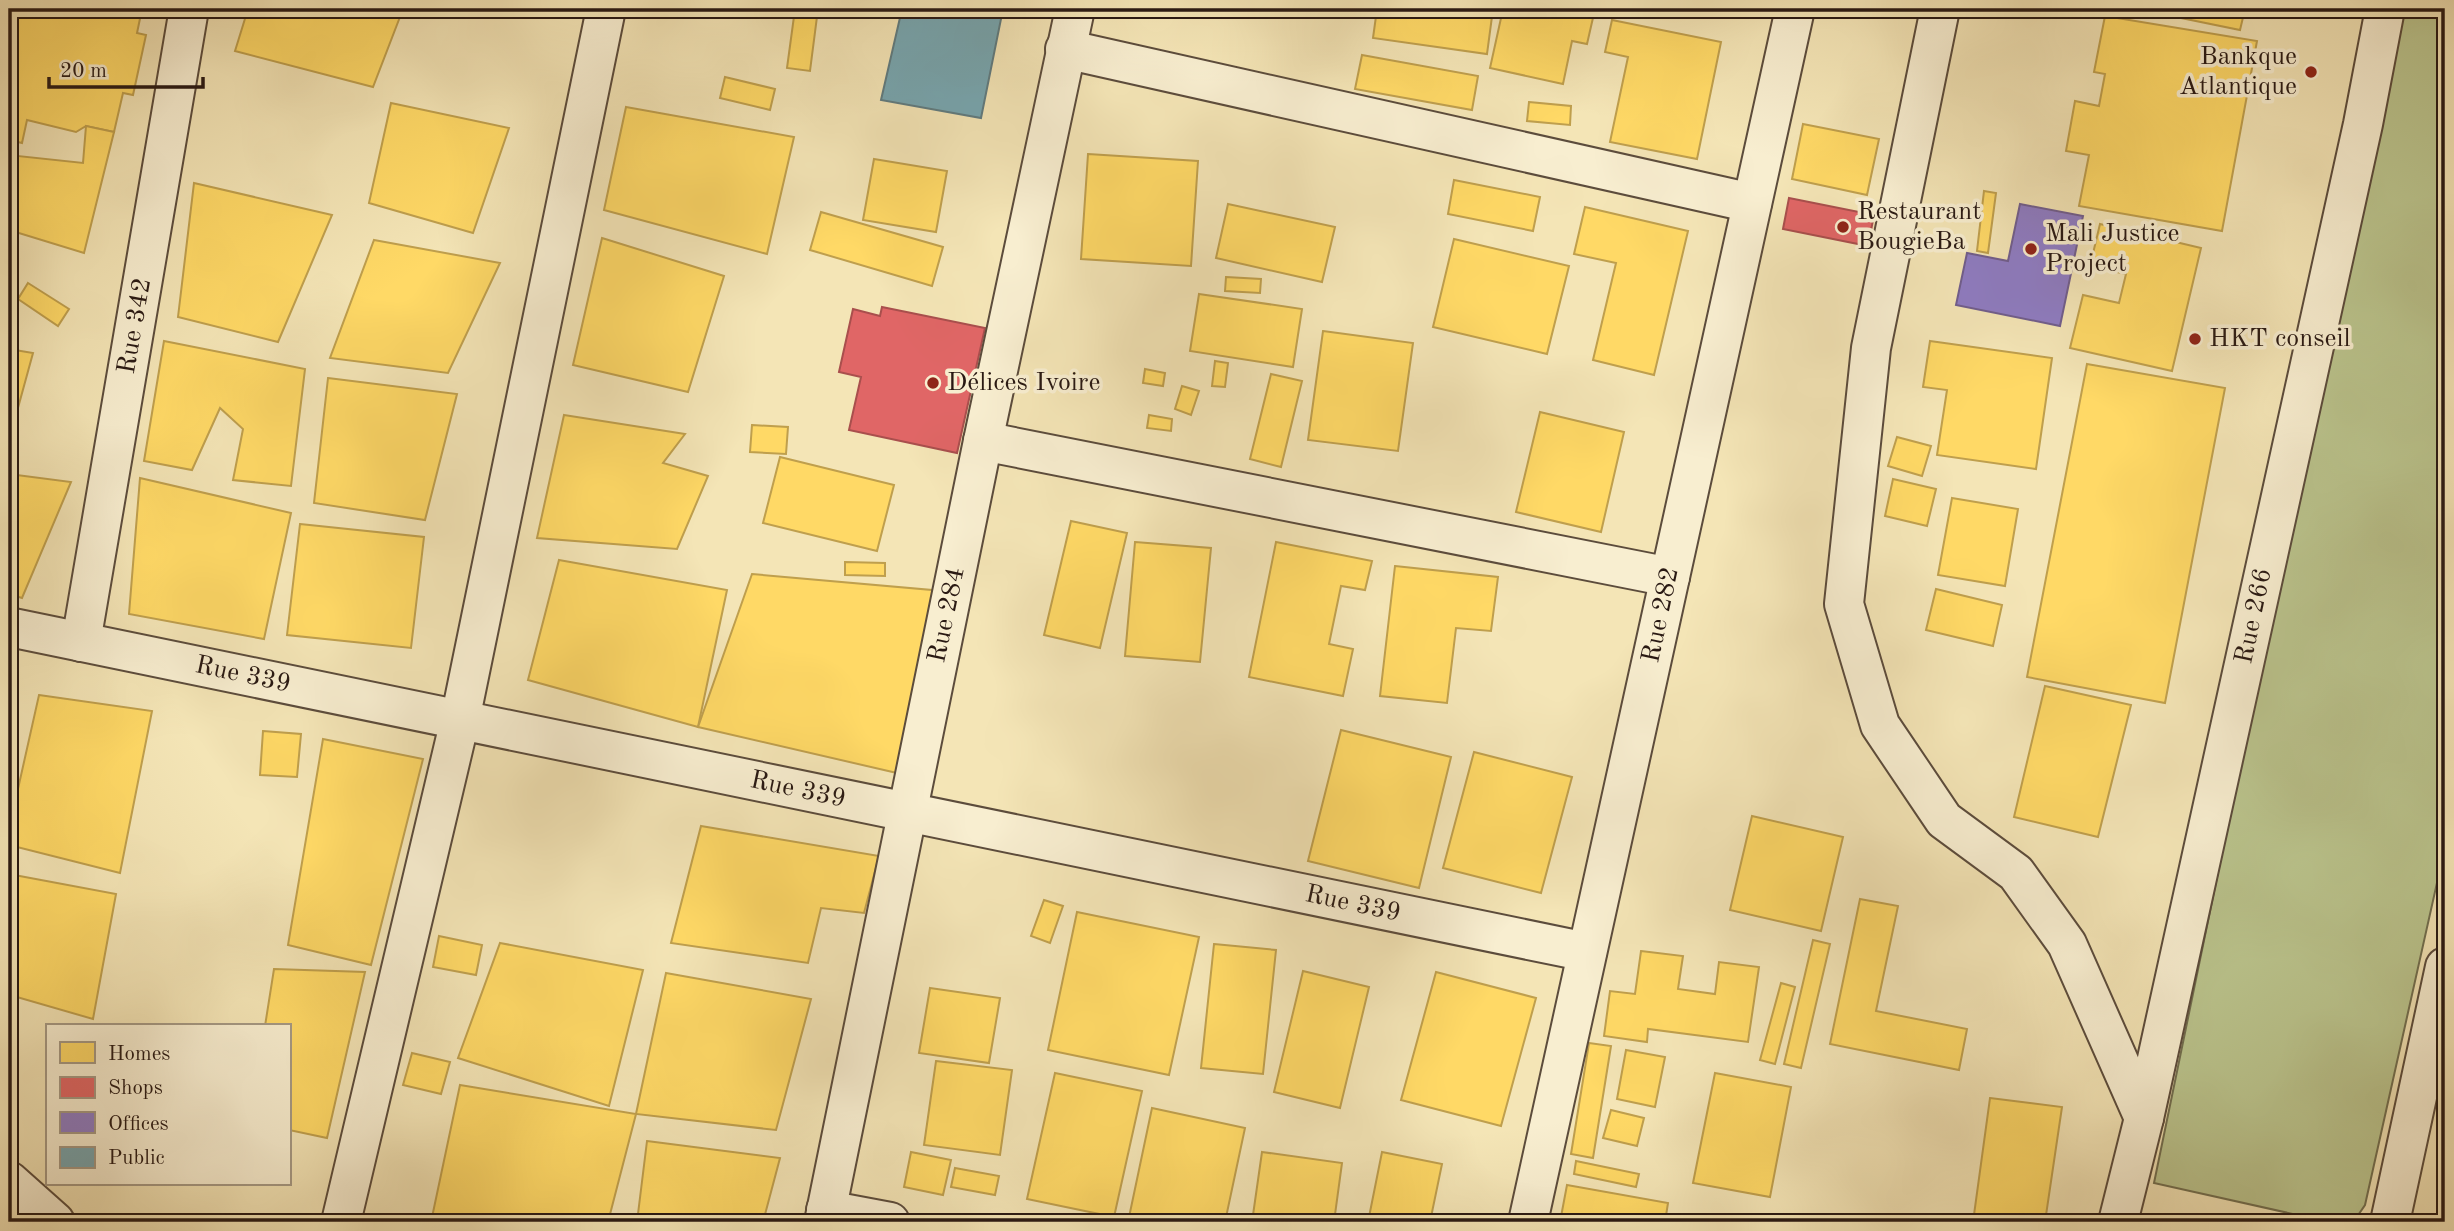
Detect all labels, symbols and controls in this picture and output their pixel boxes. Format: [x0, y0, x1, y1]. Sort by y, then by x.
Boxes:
place label: Bankque Atlantique [2179, 44, 2297, 100]
scale bar [49, 46, 203, 90]
text: 20 m [60, 61, 107, 82]
marker: Bankque Atlantique [2303, 64, 2319, 80]
place label: Restaurant BougieBa [1857, 199, 1981, 255]
marker: Restaurant BougieBa [1835, 219, 1851, 235]
place label: Mali Justice Project [2045, 221, 2180, 277]
marker: Mali Justice Project [2023, 241, 2039, 257]
street label: Rue 342 [114, 276, 156, 376]
place label: HKT conseil [2209, 326, 2351, 352]
marker: HKT conseil [2187, 331, 2203, 347]
place label: Délices Ivoire [947, 370, 1100, 396]
marker: Délices Ivoire [925, 375, 941, 391]
street label: Rue 284 [924, 565, 970, 665]
street label: Rue 282 [1638, 565, 1684, 665]
street label: Rue 266 [2231, 566, 2277, 666]
street label: Rue 339 [193, 652, 293, 698]
street label: Rue 339 [748, 767, 848, 813]
street label: Rue 339 [1303, 881, 1403, 927]
legend [46, 1024, 290, 1186]
text: Homes [108, 1044, 170, 1065]
text: Shops [108, 1078, 163, 1099]
text: Offices [108, 1114, 169, 1135]
text: Public [108, 1148, 165, 1169]

